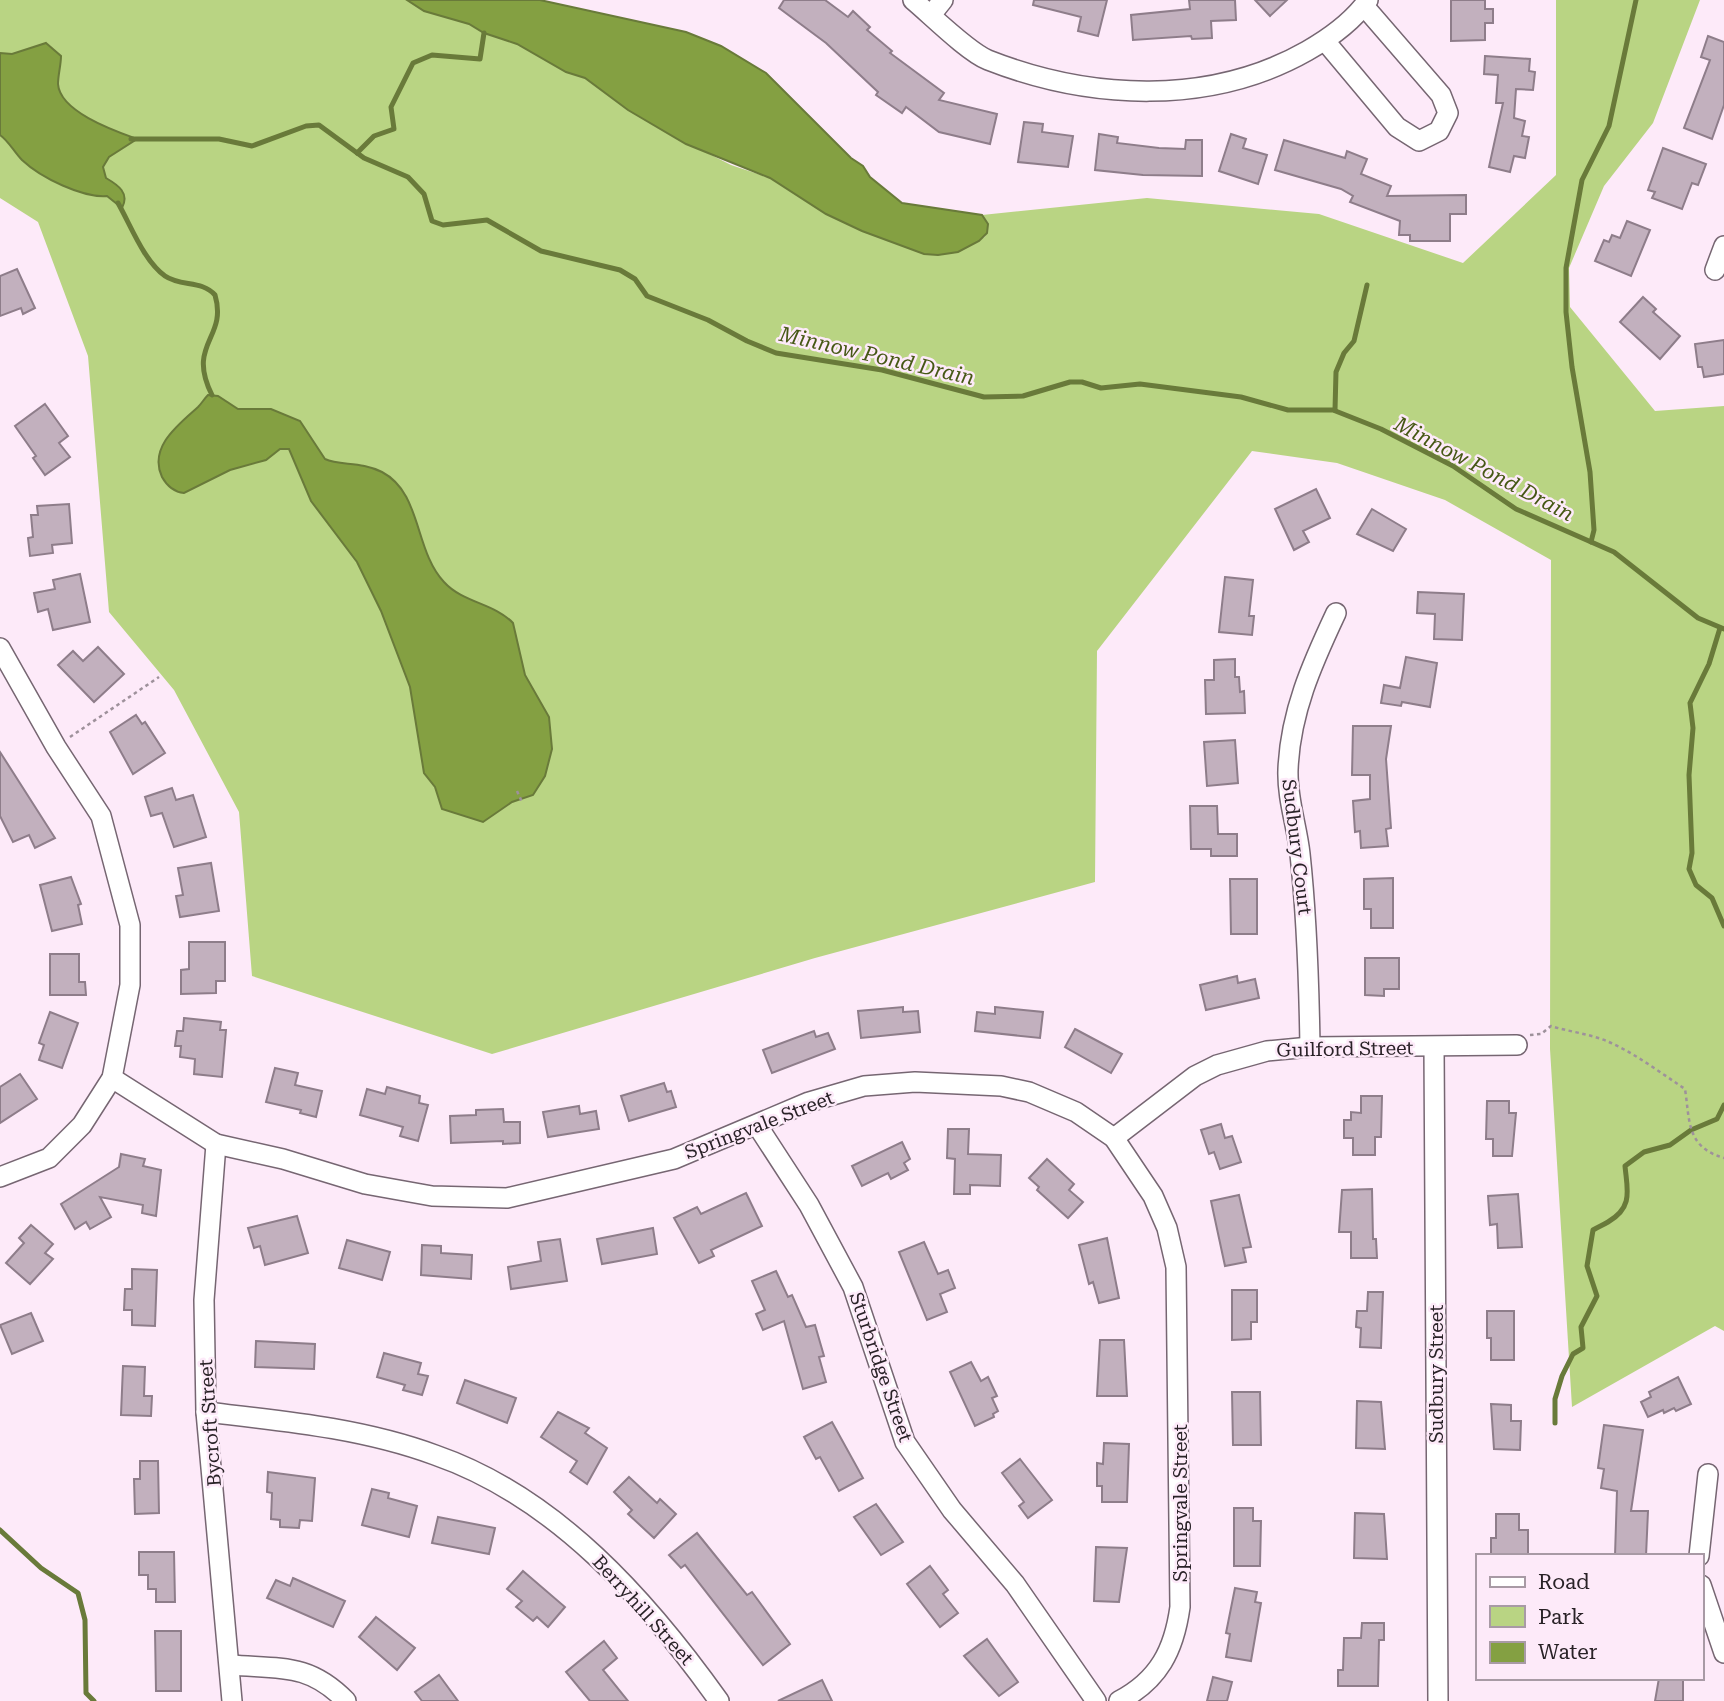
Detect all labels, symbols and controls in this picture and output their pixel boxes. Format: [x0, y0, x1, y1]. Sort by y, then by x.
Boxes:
water label: Minnow Pond Drain [776, 322, 977, 390]
water label: Minnow Pond Drain [1390, 411, 1578, 526]
street label: Sudbury Court [1277, 778, 1317, 916]
street label: Guilford Street [1276, 1036, 1414, 1062]
street label: Springvale Street [681, 1086, 837, 1164]
street label: Sturbridge Street [845, 1289, 917, 1445]
street label: Sudbury Street [1425, 1305, 1448, 1443]
street label: Bycroft Street [194, 1359, 226, 1487]
street label: Springvale Street [1169, 1424, 1192, 1582]
street label: Berryhill Street [588, 1550, 698, 1670]
legend [1476, 1554, 1703, 1680]
text: Road [1538, 1570, 1590, 1594]
text: Park [1538, 1605, 1584, 1629]
text: Water [1538, 1640, 1598, 1664]

